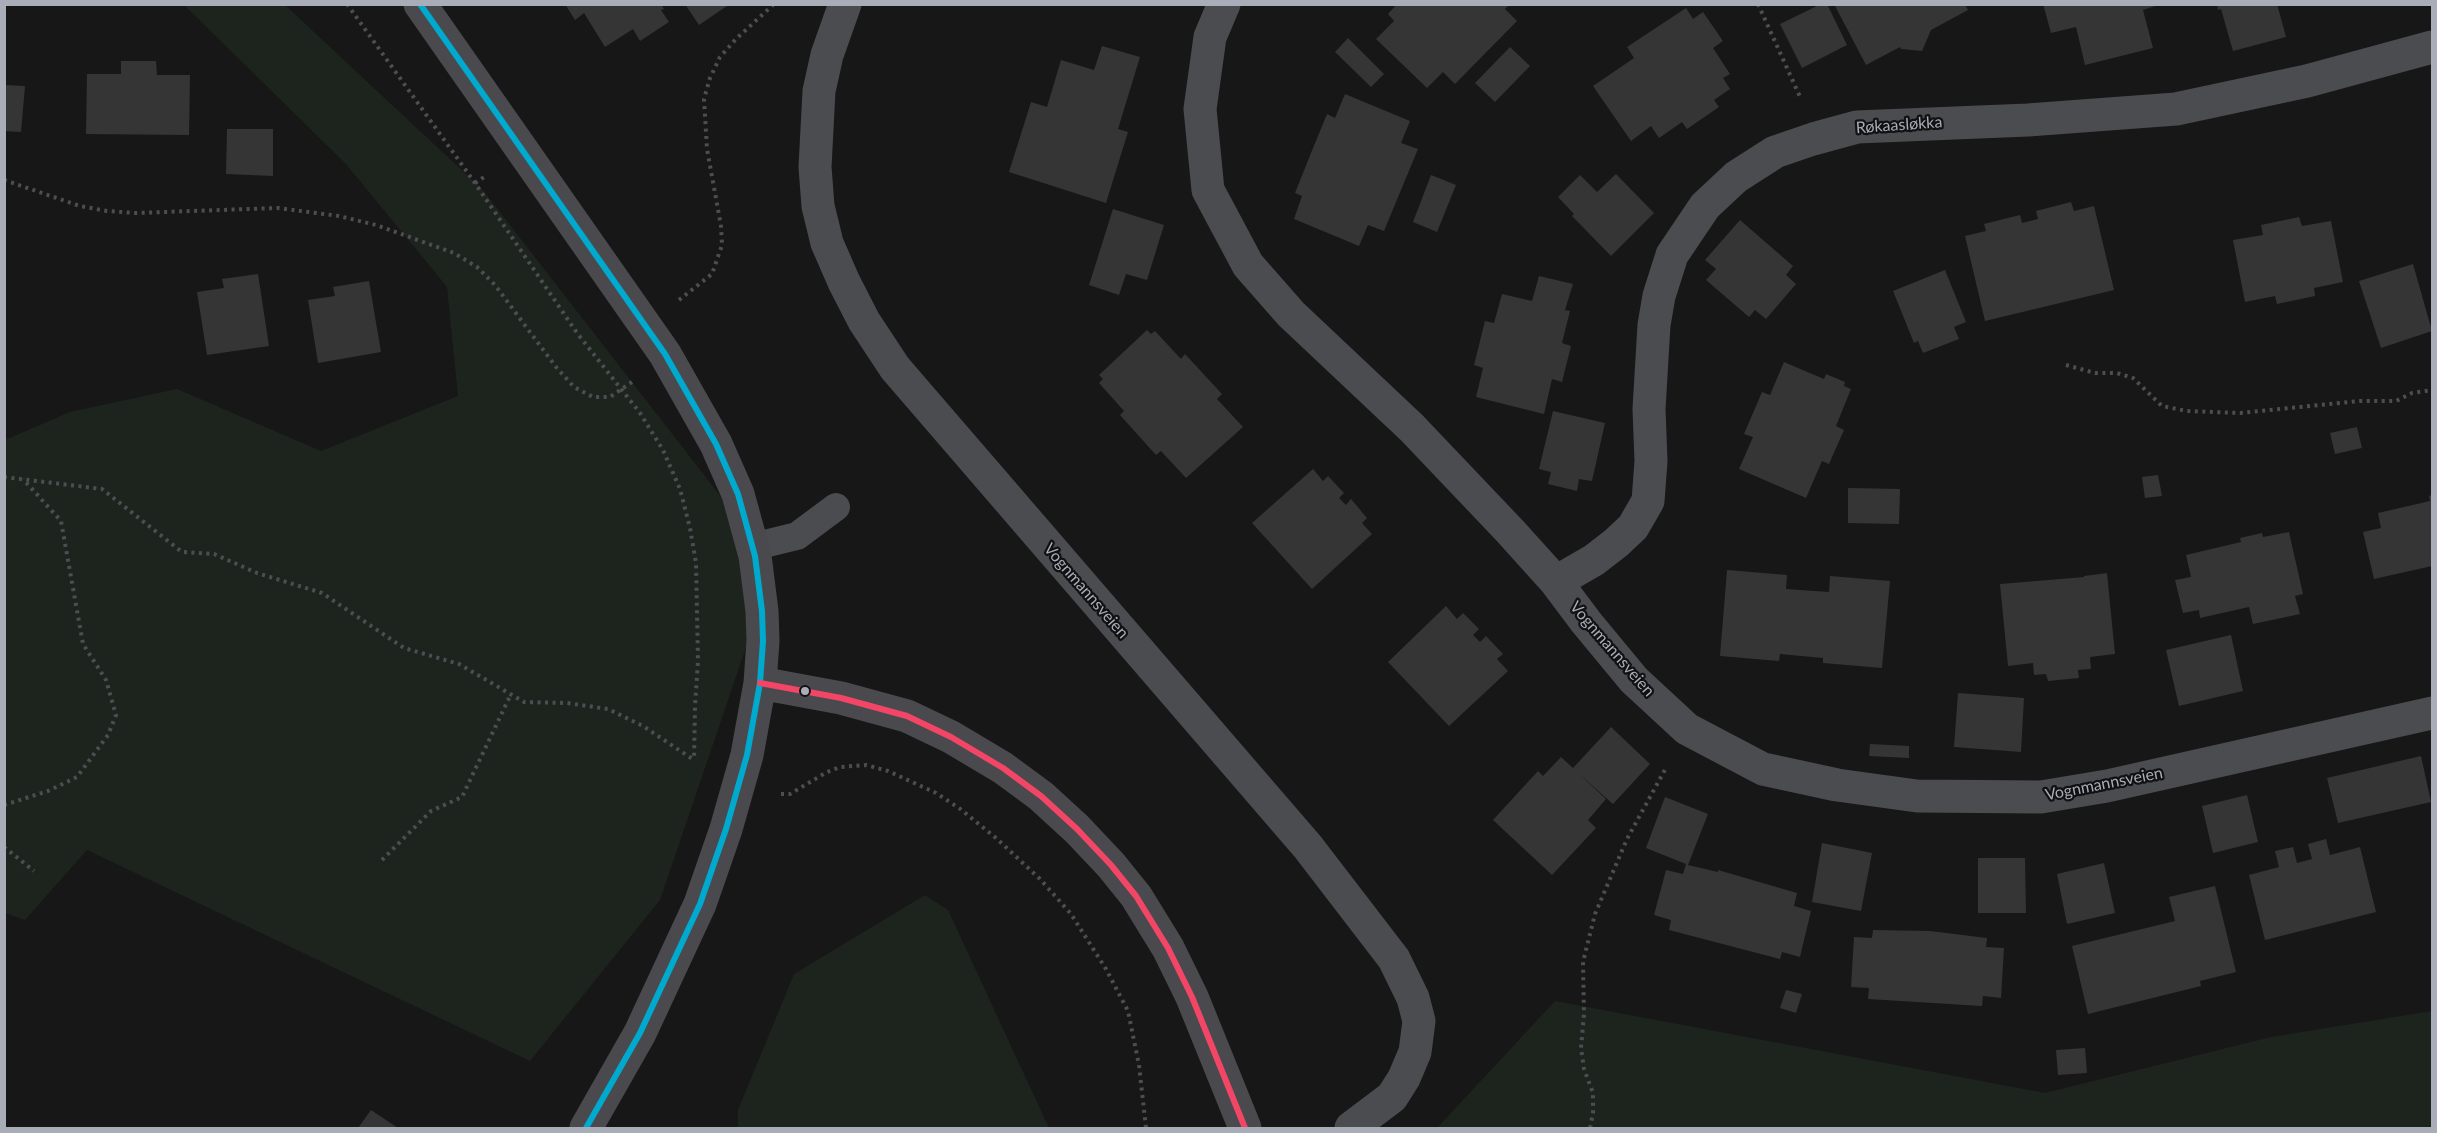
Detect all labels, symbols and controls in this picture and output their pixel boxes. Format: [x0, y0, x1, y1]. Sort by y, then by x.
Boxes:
street label: Røkaasløkka [1855, 112, 1943, 138]
street label: Vognmannsveien [1040, 540, 1132, 642]
street label: Vognmannsveien [1566, 598, 1658, 700]
unlabelled marker [799, 685, 811, 697]
street label: Vognmannsveien [2044, 763, 2164, 805]

